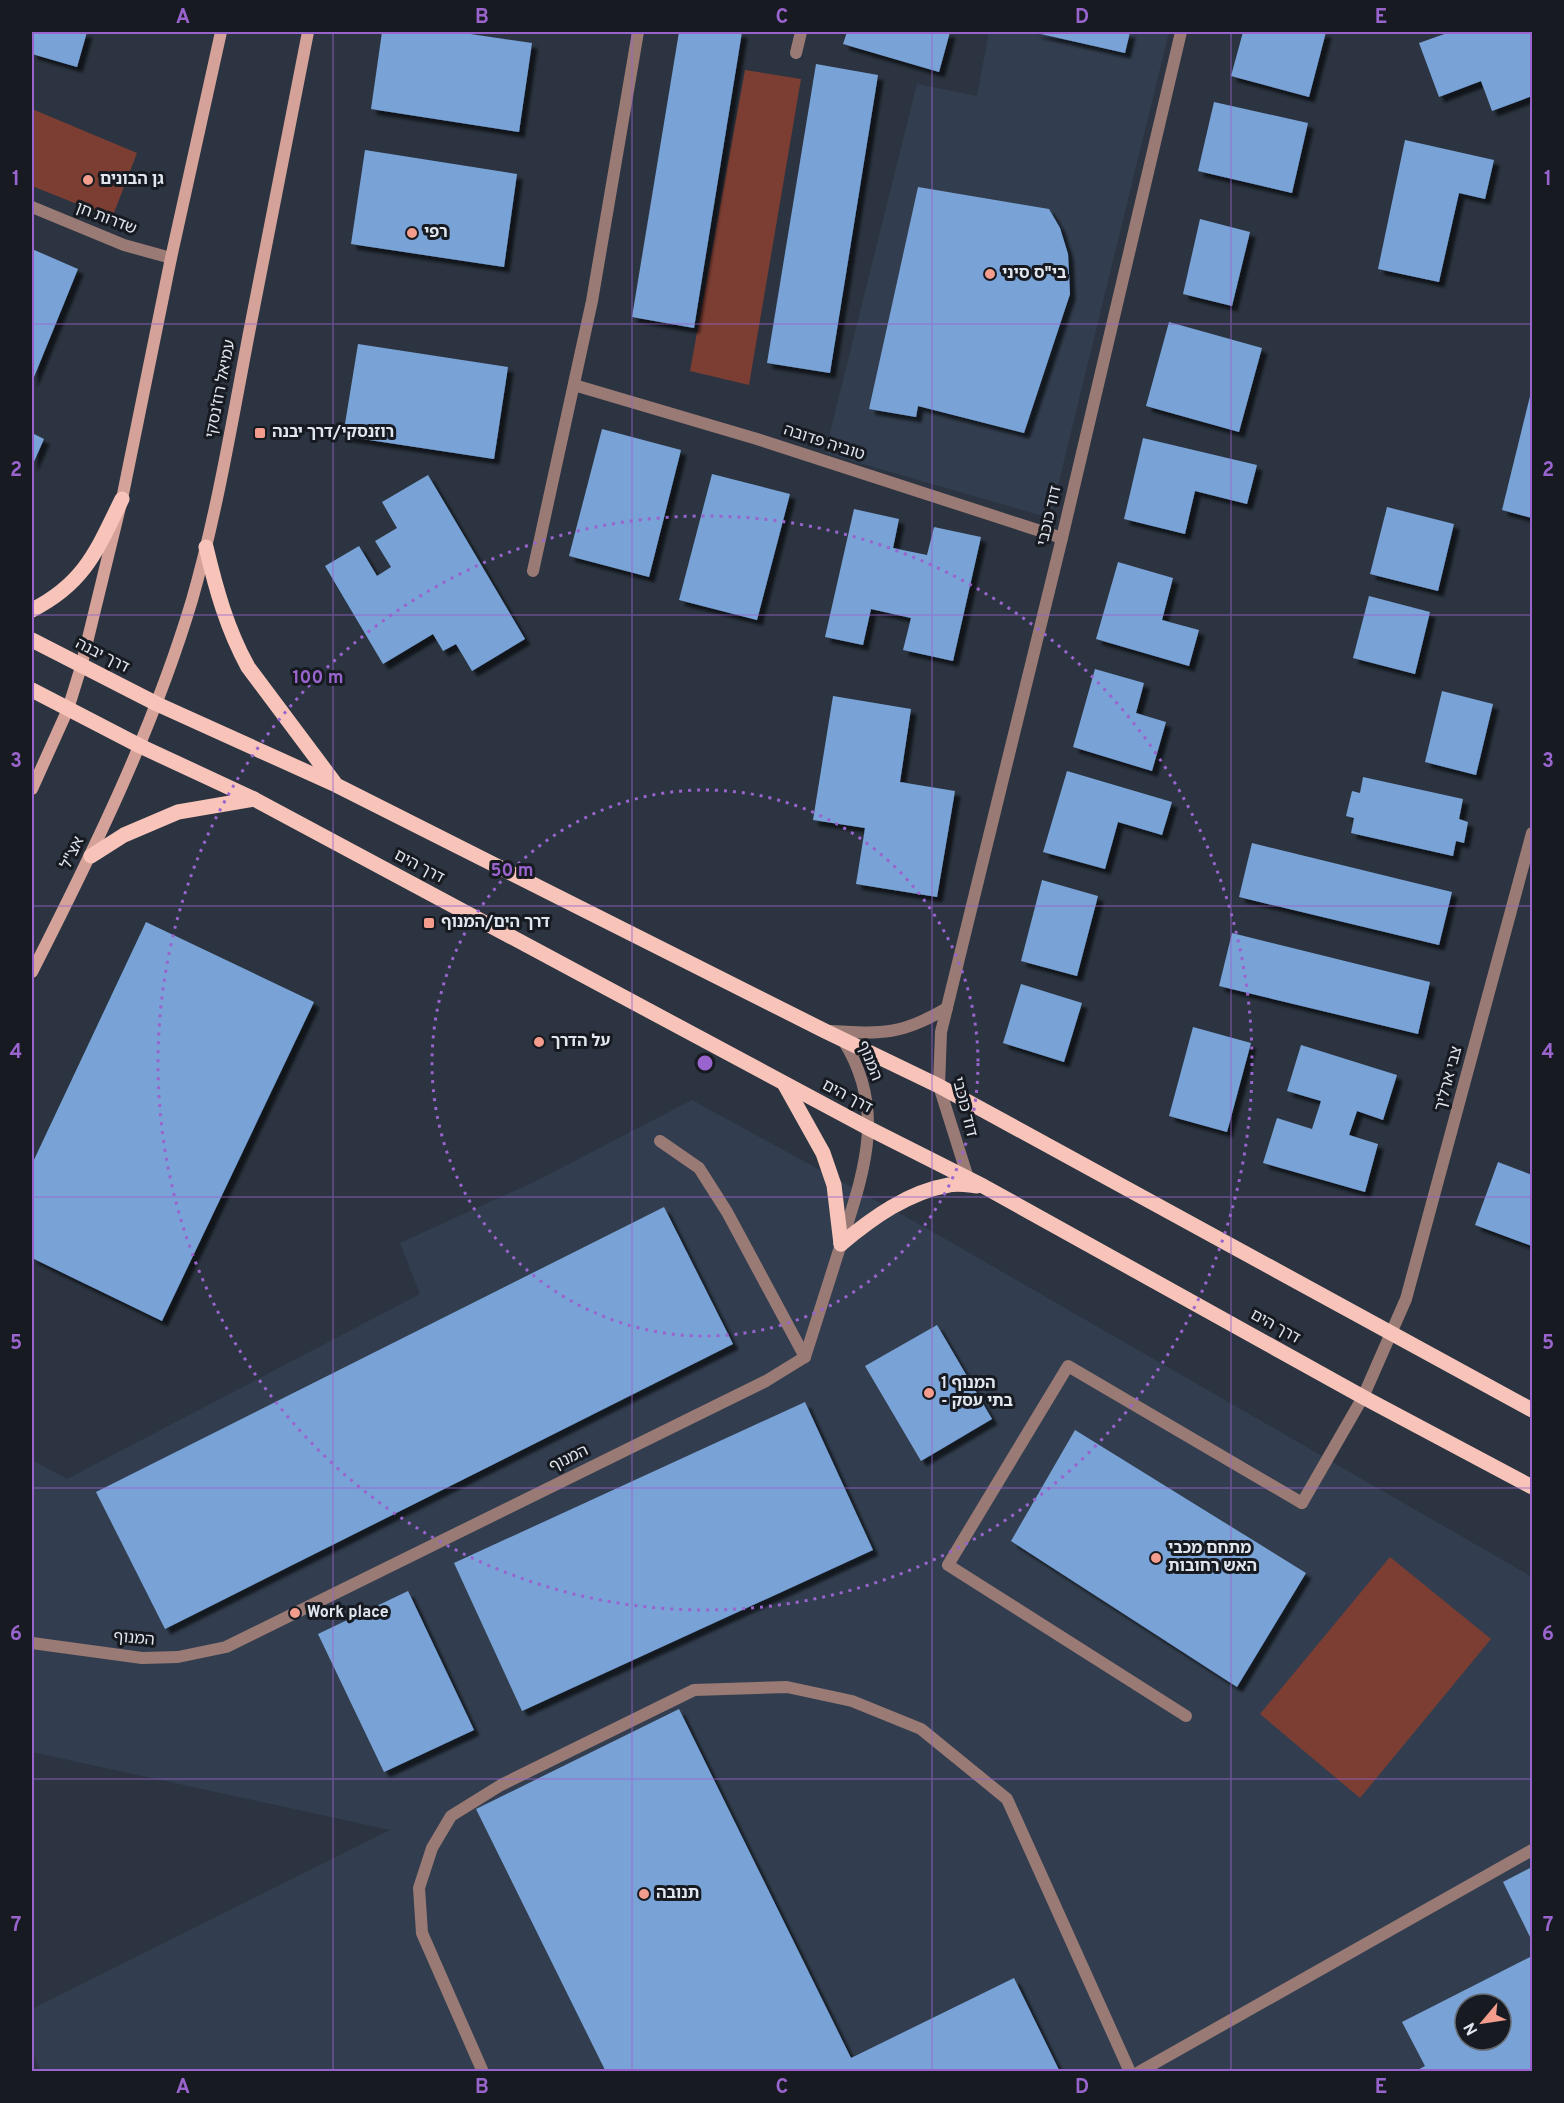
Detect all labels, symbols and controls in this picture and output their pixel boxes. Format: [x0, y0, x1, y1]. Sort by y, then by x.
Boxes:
text: A [176, 5, 190, 31]
text: B [475, 5, 489, 31]
text: C [776, 5, 788, 31]
text: D [1075, 5, 1089, 31]
text: E [1375, 5, 1387, 31]
text: 1 [12, 167, 20, 193]
text: 1 [1544, 167, 1552, 193]
place label: גן הבונים [100, 170, 164, 190]
marker: גן הבונים [81, 173, 95, 187]
street label: שדרות חן [73, 198, 139, 240]
place label: רפי [424, 223, 448, 243]
marker: רפי [405, 226, 419, 240]
place label: בי"ס סיני [1002, 264, 1067, 284]
marker: בי"ס סיני [983, 267, 997, 281]
street label: עמיאל רוז'נסקי [202, 338, 240, 440]
street label: טוביה פדובה [781, 420, 867, 466]
place label: רוזנסקי/דרך יבנה [272, 423, 394, 443]
marker: רוזנסקי/דרך יבנה [253, 426, 267, 440]
text: 2 [10, 458, 22, 484]
text: 2 [1542, 458, 1554, 484]
street label: דוד כוכבי [1033, 484, 1067, 548]
street label: דרך יבנה [72, 634, 133, 678]
text: 100 m [292, 667, 344, 690]
text: 3 [10, 749, 22, 775]
text: 3 [1542, 749, 1554, 775]
street label: אצ"ל [57, 833, 89, 873]
street label: דרך הים [391, 846, 448, 889]
text: 50 m [490, 860, 534, 883]
place label: דרך הים/המנוף [441, 913, 550, 933]
marker: דרך הים/המנוף [422, 916, 436, 930]
place label: על הדרך [551, 1032, 610, 1052]
marker: על הדרך [532, 1035, 546, 1049]
street label: המנוף [852, 1038, 886, 1084]
text: 4 [10, 1040, 22, 1066]
text: 4 [1542, 1040, 1554, 1066]
street label: צבי ארליך [1431, 1044, 1467, 1114]
centre of rings [695, 1053, 715, 1073]
street label: דוד כוכבי [947, 1075, 981, 1139]
street label: דרך הים [819, 1076, 876, 1119]
street label: דרך הים [1247, 1305, 1304, 1349]
text: 5 [10, 1331, 22, 1357]
text: 5 [1542, 1331, 1554, 1357]
place label: המנוף 1 - בתי עסק [941, 1374, 1013, 1412]
marker: המנוף 1 - בתי עסק [922, 1386, 936, 1400]
street label: המנוף [546, 1441, 592, 1477]
place label: מתחם מכבי האש רחובות [1168, 1539, 1257, 1577]
marker: מתחם מכבי האש רחובות [1149, 1551, 1163, 1565]
place label: Work place [307, 1603, 389, 1623]
marker: Work place [288, 1606, 302, 1620]
text: 6 [10, 1622, 22, 1648]
text: 6 [1542, 1622, 1554, 1648]
street label: המנוף [113, 1627, 155, 1651]
place label: תנובה [656, 1884, 699, 1904]
marker: תנובה [637, 1887, 651, 1901]
text: 7 [11, 1913, 21, 1939]
text: 7 [1543, 1913, 1553, 1939]
north arrow [1453, 1992, 1513, 2052]
text: N [1460, 2018, 1483, 2038]
text: A [176, 2075, 190, 2101]
text: B [475, 2075, 489, 2101]
text: C [776, 2075, 788, 2101]
text: D [1075, 2075, 1089, 2101]
text: E [1375, 2075, 1387, 2101]

